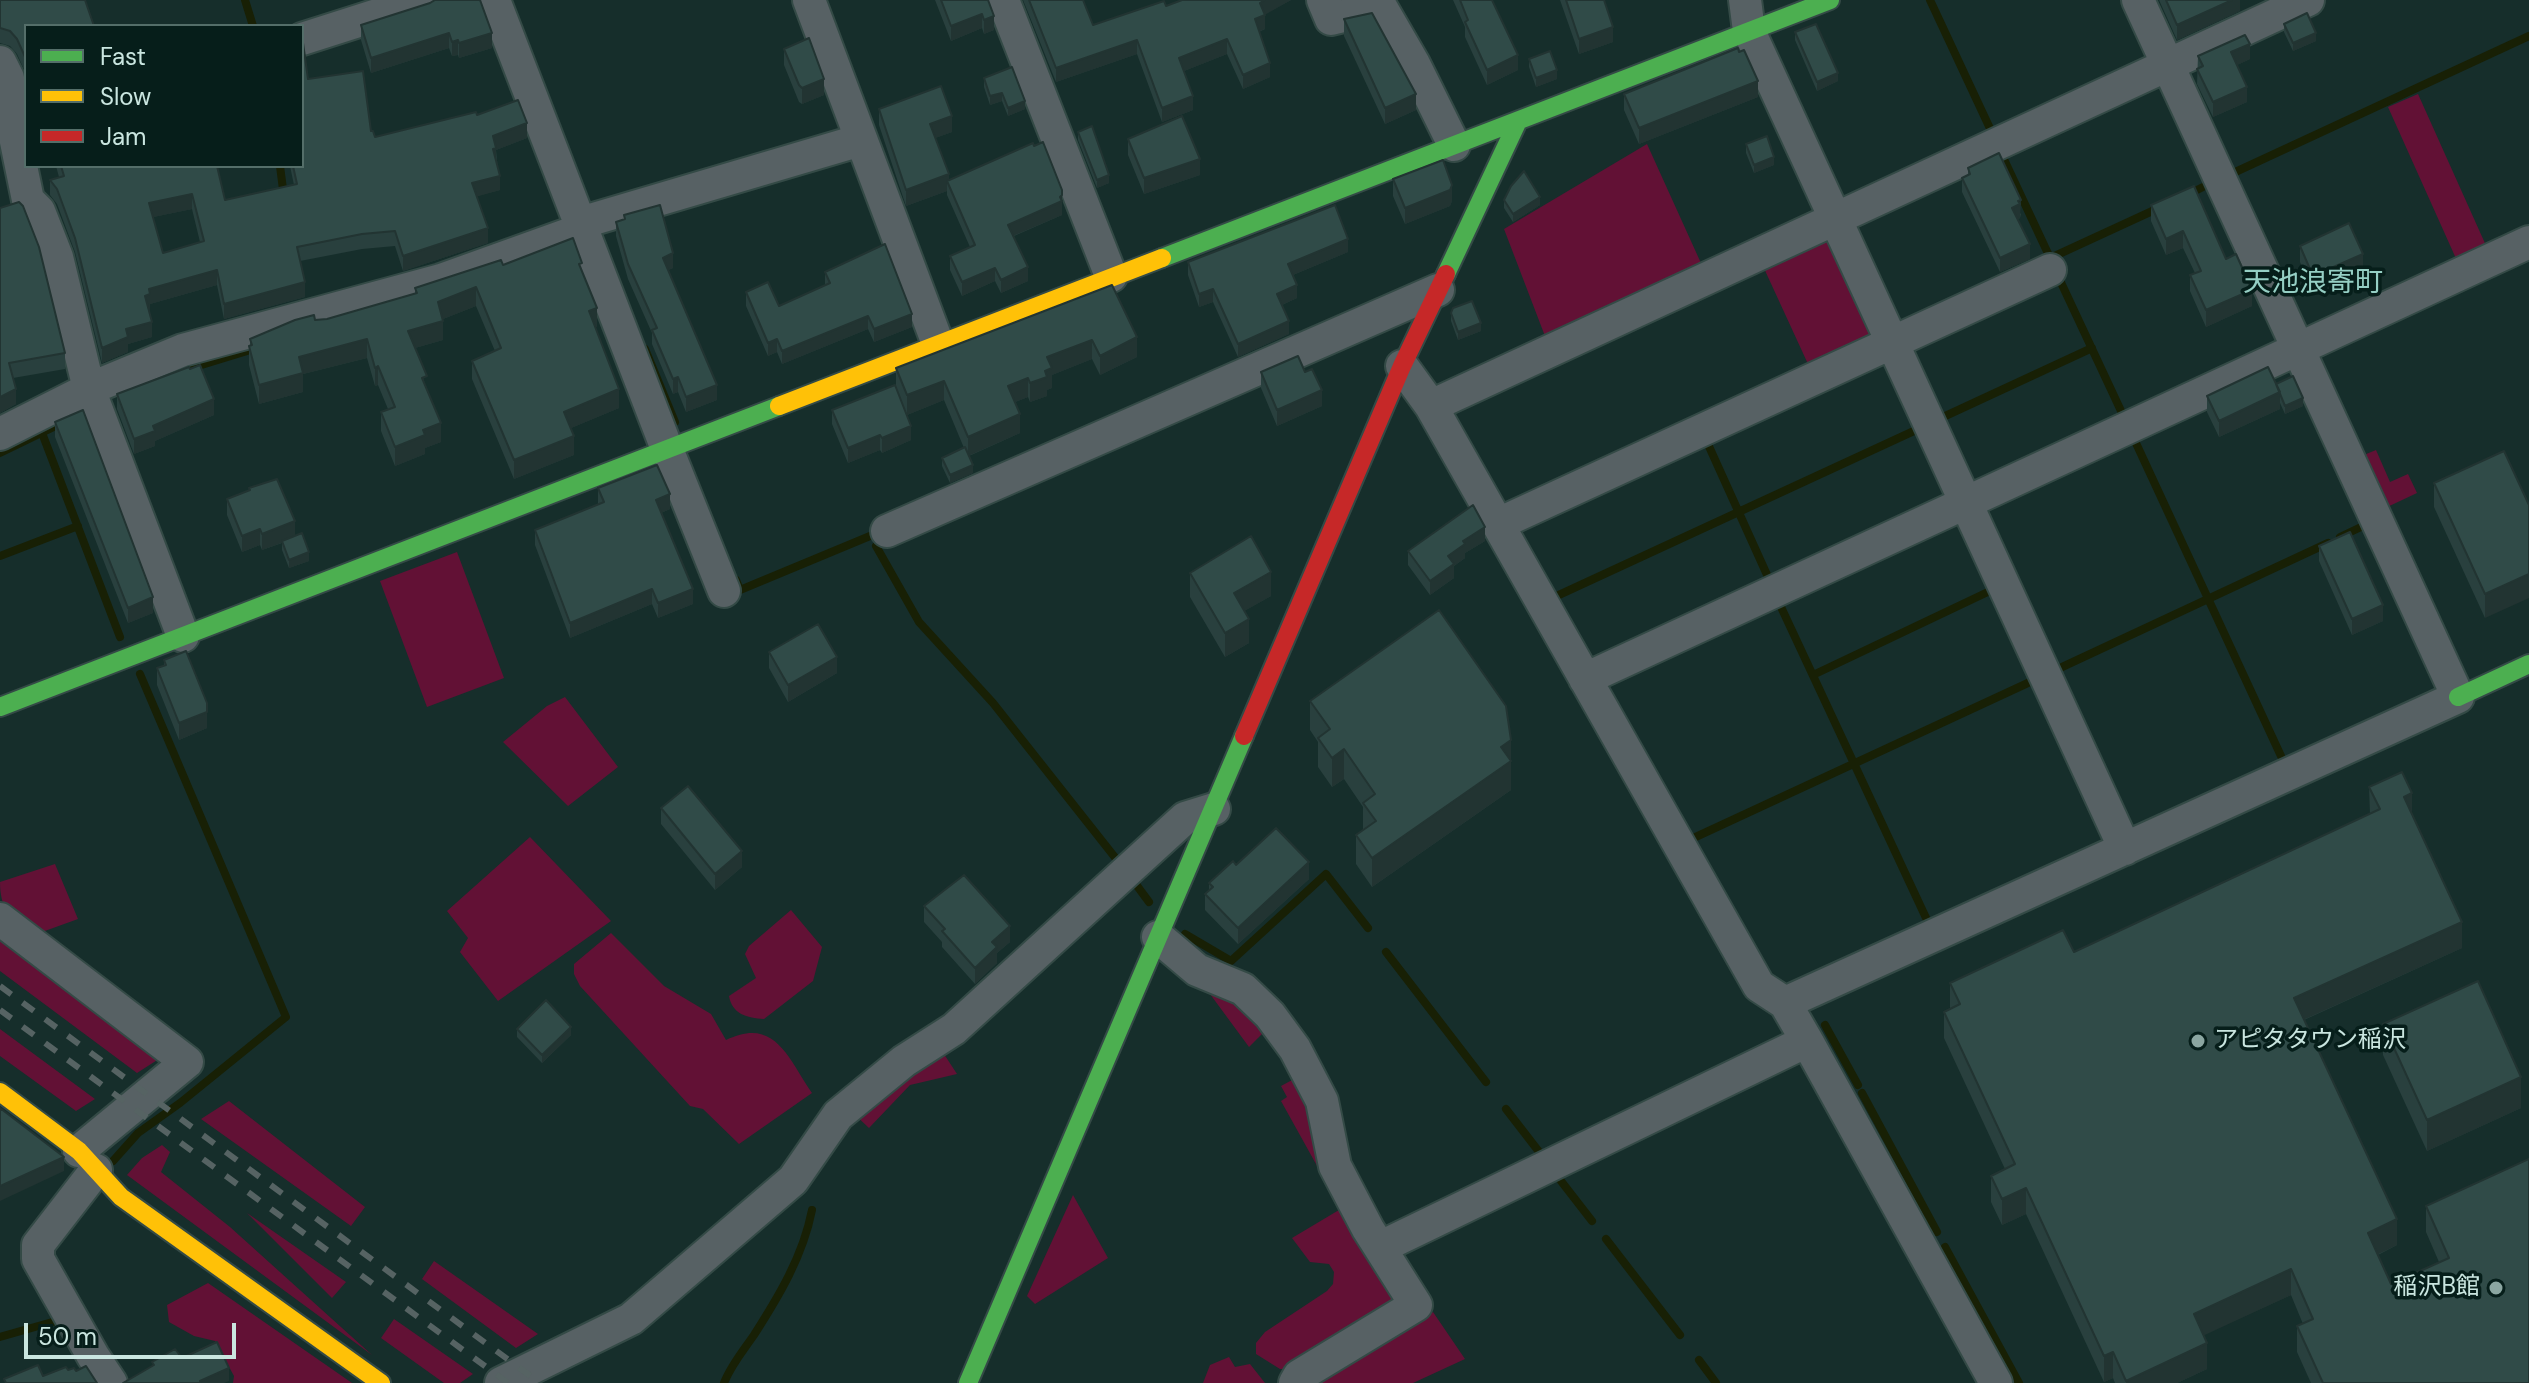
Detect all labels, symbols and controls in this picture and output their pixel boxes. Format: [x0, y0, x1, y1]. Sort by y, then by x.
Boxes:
legend [24, 24, 304, 168]
text: Fast [100, 41, 146, 72]
text: Slow [100, 81, 151, 112]
text: Jam [100, 121, 146, 152]
district label: 天池浪寄町 [2243, 267, 2383, 301]
place label: アピタタウン稲沢 [2214, 1027, 2406, 1055]
marker: アピタタウン稲沢 [2189, 1032, 2207, 1050]
place label: 稲沢B館 [2394, 1274, 2480, 1302]
marker: 稲沢B館 [2487, 1279, 2505, 1297]
scale bar [28, 1307, 240, 1357]
text: 50 m [38, 1321, 97, 1352]

